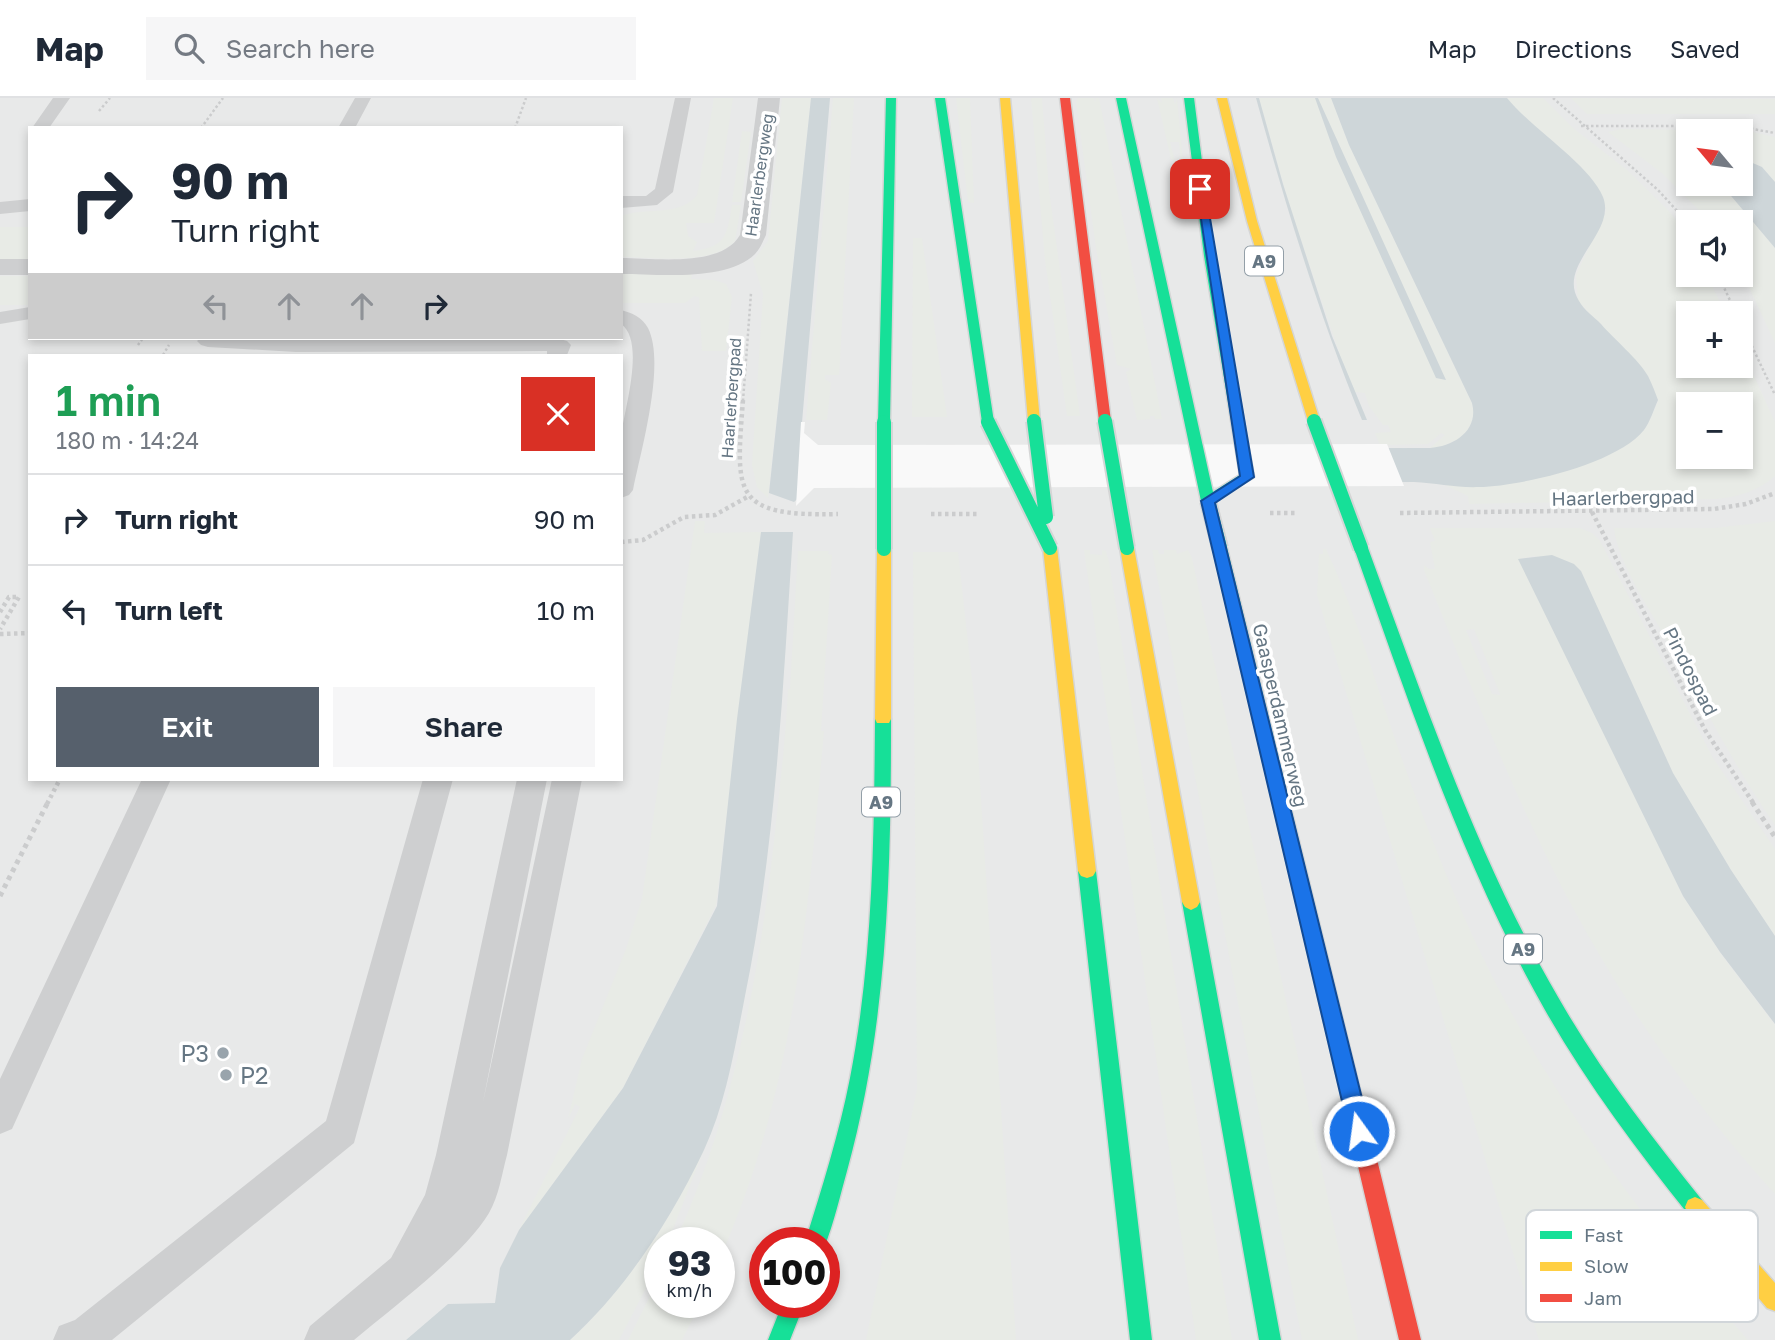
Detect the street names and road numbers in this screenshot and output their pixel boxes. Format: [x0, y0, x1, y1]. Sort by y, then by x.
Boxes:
street label: Haarlerbergweg [740, 112, 778, 238]
road number: A9 [1245, 246, 1283, 276]
street label: Haarlerbergpad [717, 337, 745, 459]
street label: Haarlerbergpad [1551, 484, 1695, 510]
street label: Gaasperdammerweg [1249, 621, 1313, 809]
street label: Pindospad [1659, 623, 1723, 719]
road number: A9 [862, 788, 900, 816]
road number: A9 [1504, 934, 1542, 964]

